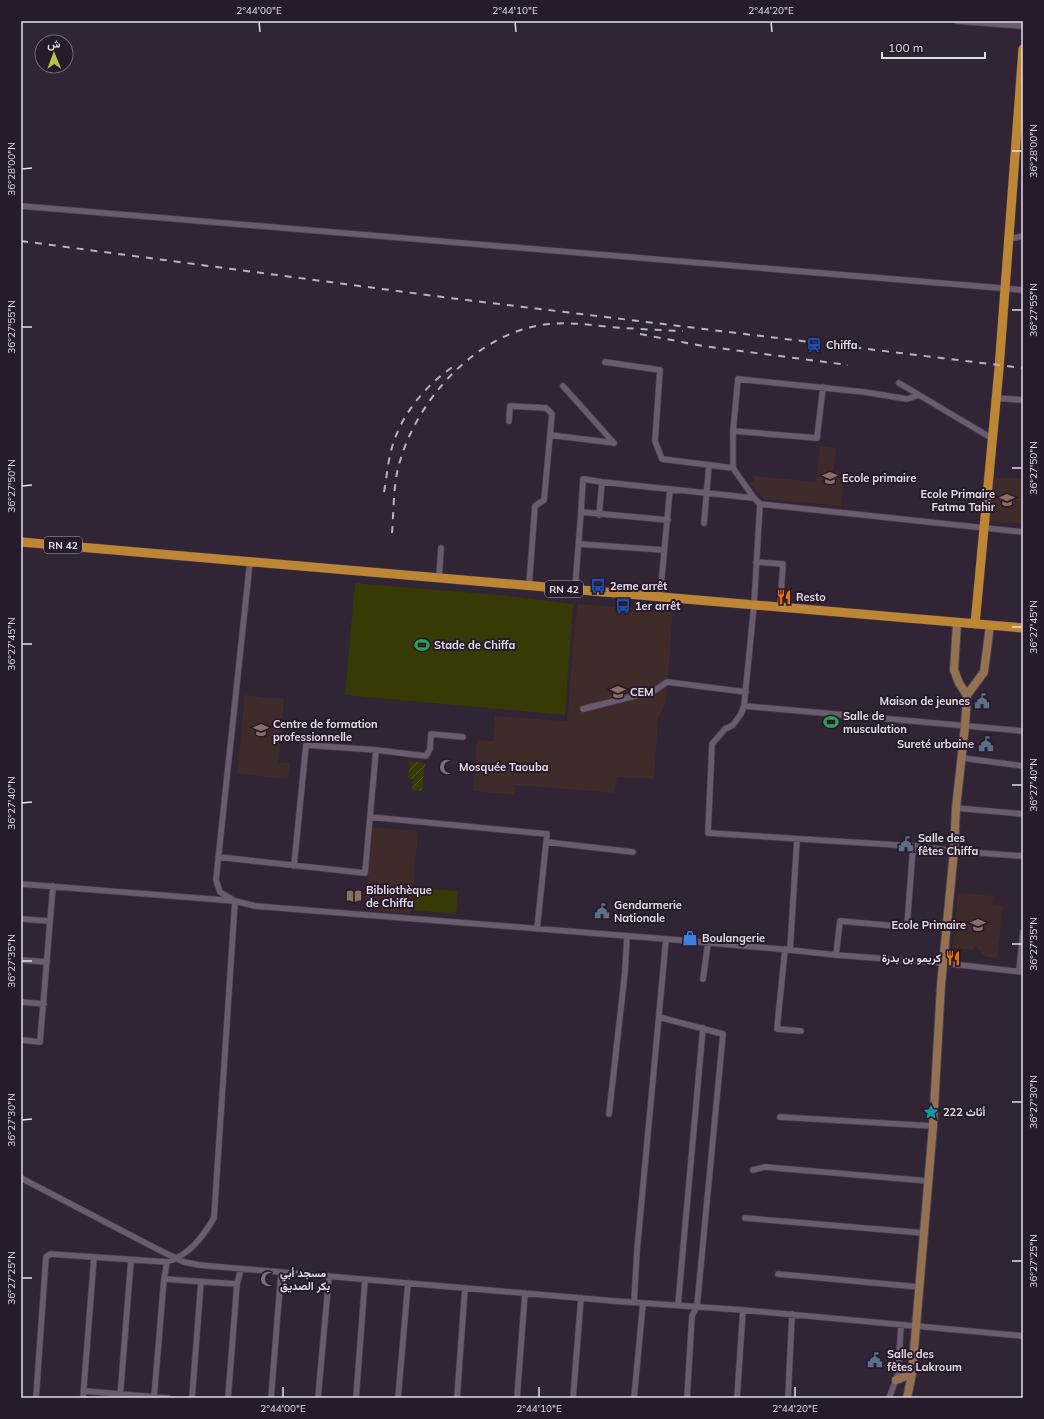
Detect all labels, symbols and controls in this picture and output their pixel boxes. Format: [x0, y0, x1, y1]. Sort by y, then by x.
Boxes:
text: 2°44'00"E [236, 4, 282, 17]
text: 2°44'10"E [492, 4, 538, 17]
text: 2°44'20"E [748, 4, 794, 17]
north arrow [34, 34, 74, 74]
scale bar [882, 34, 985, 60]
text: ش [47, 37, 61, 51]
text: 100 m [888, 40, 923, 55]
text: 36°28'00"N [1027, 124, 1040, 178]
text: 36°28'00"N [5, 142, 18, 196]
text: 36°27'55"N [1027, 283, 1040, 337]
text: 36°27'55"N [5, 300, 18, 354]
station icon: Chiffa [805, 336, 823, 354]
place label: Chiffa [826, 338, 858, 352]
text: 36°27'50"N [1027, 441, 1040, 495]
text: 36°27'50"N [5, 459, 18, 513]
school or university icon: Ecole primaire [821, 469, 839, 487]
place label: Ecole primaire [842, 471, 916, 485]
place label: Ecole Primaire Fatma Tahir [920, 487, 996, 514]
school or university icon: Ecole Primaire Fatma Tahir [998, 491, 1016, 509]
road number: RN 42 [44, 537, 82, 553]
bus stop icon: 2eme arrêt [589, 577, 607, 595]
place label: 2eme arrêt [610, 579, 667, 593]
road number: RN 42 [545, 581, 583, 597]
restaurant icon: Resto [775, 588, 793, 606]
place label: Resto [796, 590, 826, 604]
bus stop icon: 1er arrêt [614, 597, 632, 615]
place label: 1er arrêt [635, 599, 681, 613]
text: 36°27'45"N [1027, 600, 1040, 654]
text: 36°27'45"N [5, 617, 18, 671]
sports icon: Stade de Chiffa [413, 636, 431, 654]
place label: Stade de Chiffa [434, 638, 516, 652]
school or university icon: CEM [609, 683, 627, 701]
place label: CEM [630, 685, 654, 699]
public building icon: Maison de jeunes [973, 692, 991, 710]
place label: Maison de jeunes [880, 694, 970, 708]
place label: Salle de musculation [843, 709, 907, 736]
sports icon: Salle de musculation [822, 713, 840, 731]
place label: Centre de formation professionnelle [273, 717, 378, 744]
school or university icon: Centre de formation professionnelle [252, 721, 270, 739]
public building icon: Sureté urbaine [977, 735, 995, 753]
place label: Sureté urbaine [897, 737, 974, 751]
mosque icon: Mosquée Taouba [438, 758, 456, 776]
text: 36°27'40"N [1027, 758, 1040, 812]
place label: Mosquée Taouba [459, 760, 549, 774]
text: 36°27'40"N [5, 776, 18, 830]
place label: Salle des fêtes Chiffa [918, 831, 978, 858]
public building icon: Salle des fêtes Chiffa [897, 835, 915, 853]
place label: Bibliothèque de Chiffa [366, 883, 432, 910]
library icon: Bibliothèque de Chiffa [345, 887, 363, 905]
place label: Gendarmerie Nationale [614, 898, 682, 925]
public building icon: Gendarmerie Nationale [593, 902, 611, 920]
school or university icon: Ecole Primaire [969, 916, 987, 934]
text: 36°27'35"N [1027, 917, 1040, 971]
place label: Ecole Primaire [891, 918, 966, 932]
shop icon: Boulangerie [681, 929, 699, 947]
place label: Boulangerie [702, 931, 765, 945]
text: 36°27'35"N [5, 934, 18, 988]
restaurant icon: كريمو بن بدرة [944, 949, 962, 967]
place label: كريمو بن بدرة [882, 951, 941, 965]
text: 36°27'30"N [1027, 1075, 1040, 1129]
text: 36°27'30"N [5, 1093, 18, 1147]
place icon: أثاث 222 [922, 1103, 940, 1121]
place label: أثاث 222 [943, 1105, 985, 1119]
text: 36°27'25"N [1027, 1234, 1040, 1288]
text: 36°27'25"N [5, 1251, 18, 1305]
place label: مسجد أبي بكر الصديق [280, 1266, 330, 1293]
mosque icon: مسجد أبي بكر الصديق [259, 1270, 277, 1288]
place label: Salle des fêtes Lakroum [887, 1347, 962, 1374]
public building icon: Salle des fêtes Lakroum [866, 1351, 884, 1369]
text: 2°44'00"E [260, 1402, 306, 1415]
text: 2°44'10"E [516, 1402, 562, 1415]
text: 2°44'20"E [772, 1402, 818, 1415]

